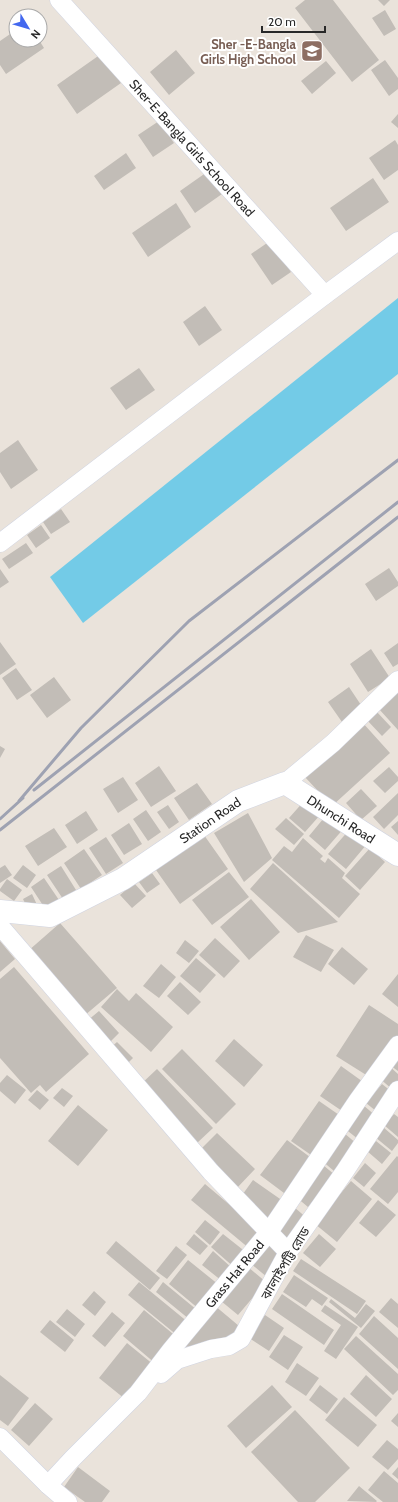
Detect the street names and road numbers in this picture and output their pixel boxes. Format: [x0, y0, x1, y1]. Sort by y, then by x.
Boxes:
street label: Sher-E-Bangla Girls School Road [126, 76, 258, 220]
street label: Dhunchi Road [304, 791, 378, 846]
street label: Station Road [176, 794, 244, 847]
street label: ঝালাইপট্টি রোড [257, 1223, 313, 1303]
street label: Grass Hat Road [202, 1237, 267, 1311]

